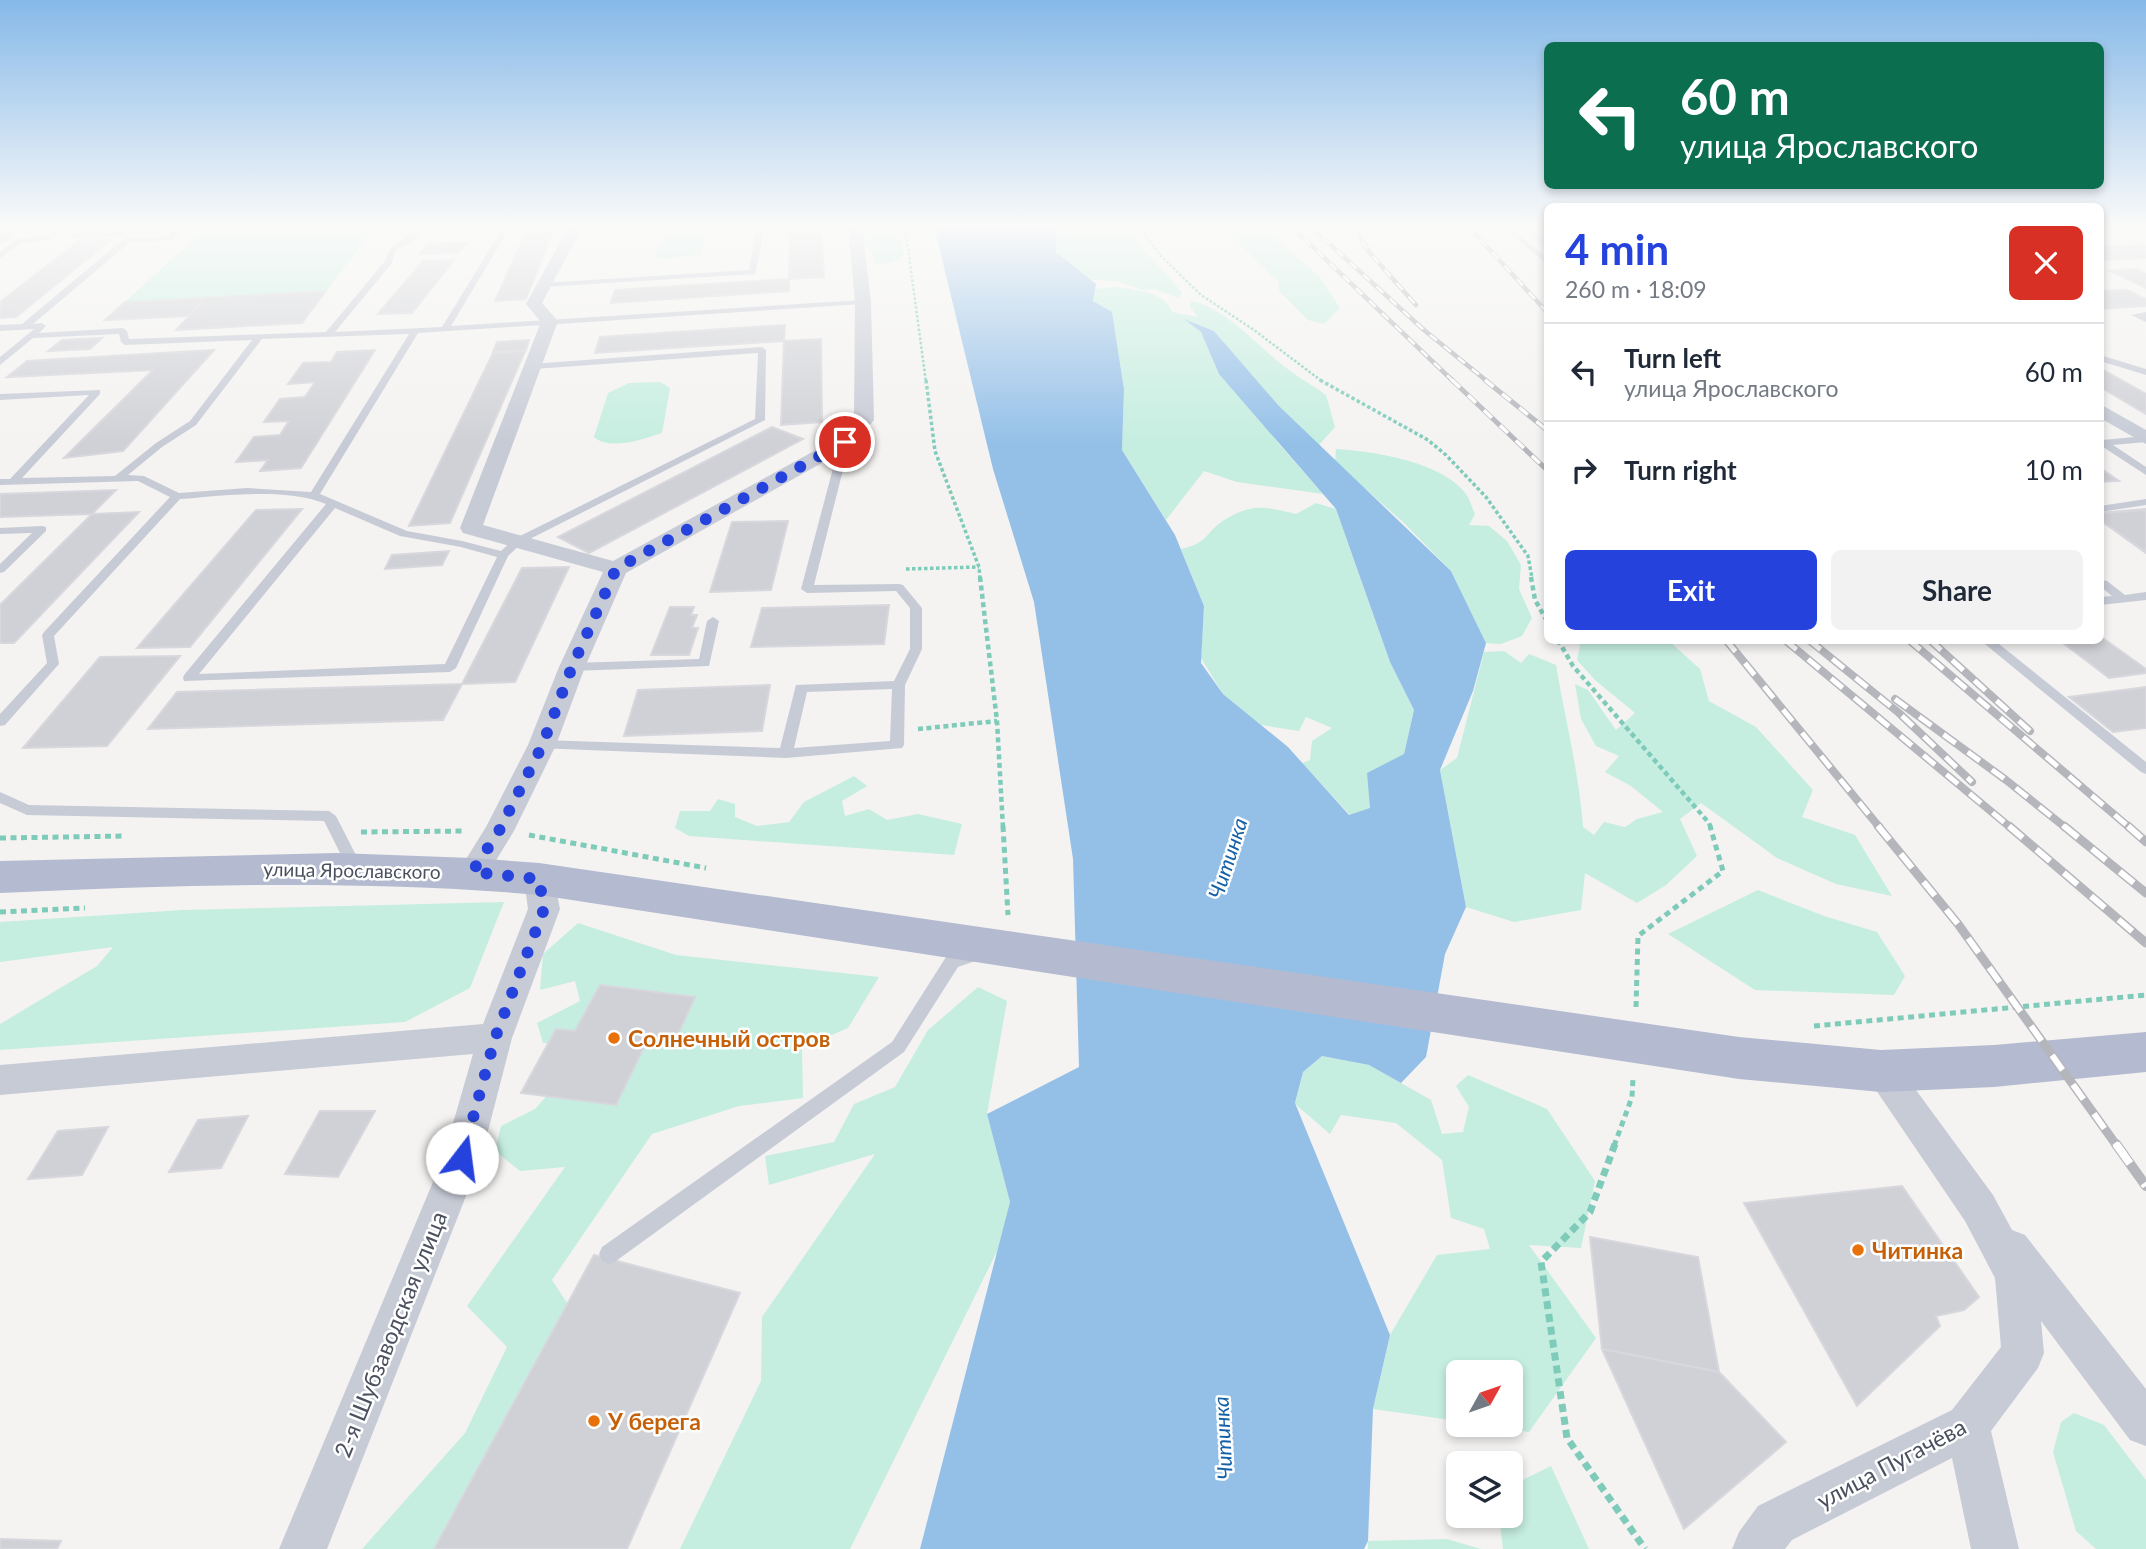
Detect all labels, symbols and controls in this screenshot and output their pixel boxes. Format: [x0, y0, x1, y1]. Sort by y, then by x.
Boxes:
text: 60 m [1680, 67, 1790, 125]
icon: left [1565, 70, 1656, 161]
text: улица Ярославского [1680, 126, 1978, 165]
text: 4 min [1565, 224, 1669, 274]
button: close [2009, 226, 2083, 300]
text: 260 m · 18:09 [1565, 275, 1707, 303]
text: Turn left [1624, 342, 1721, 374]
icon: left [1565, 353, 1603, 391]
text: 60 m [2025, 356, 2083, 388]
text: улица Ярославского [1624, 374, 1839, 402]
pin [815, 412, 875, 472]
icon: arrive [826, 423, 864, 461]
icon: right [1565, 451, 1603, 489]
text: Turn right [1624, 454, 1737, 486]
text: 10 m [2025, 454, 2083, 486]
button: Exit [1565, 550, 1817, 630]
button: Share [1831, 550, 2083, 630]
water label: Читинка [1202, 815, 1252, 901]
street label: улица Ярославского [263, 857, 441, 883]
place label: Солнечный остров [628, 1024, 830, 1052]
marker: Солнечный остров [606, 1030, 622, 1046]
position arrow [425, 1121, 499, 1195]
street label: 2-я Шубзаводская улица [328, 1207, 452, 1461]
place label: Читинка [1872, 1236, 1963, 1264]
marker: Читинка [1850, 1242, 1866, 1258]
north arrow [1446, 1360, 1522, 1437]
map controls [1446, 1360, 1523, 1528]
water label: Читинка [1207, 1396, 1237, 1480]
place label: У берега [607, 1407, 701, 1435]
street label: улица Пугачёва [1812, 1412, 1970, 1514]
marker: У берега [586, 1413, 602, 1429]
button: layers [1446, 1451, 1523, 1528]

